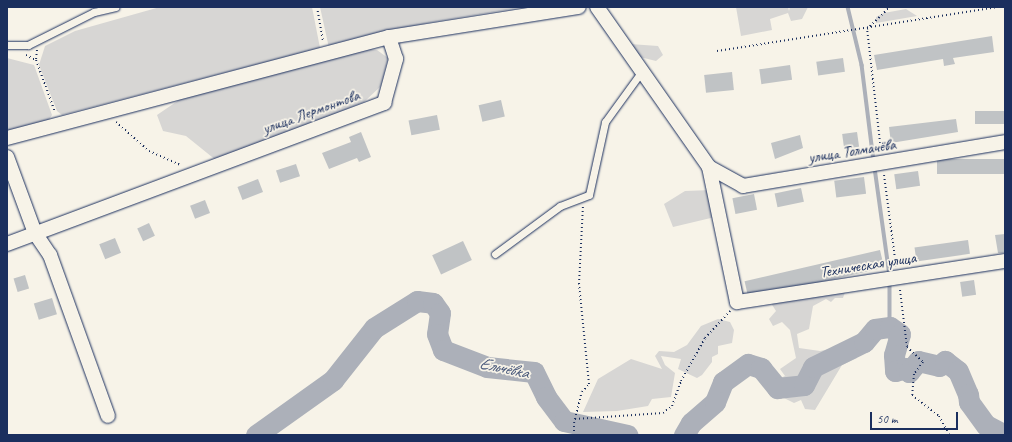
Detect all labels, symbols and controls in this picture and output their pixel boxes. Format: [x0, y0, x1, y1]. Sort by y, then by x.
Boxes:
street label: улица Лермонтова [260, 86, 362, 138]
street label: улица Толмачёва [807, 135, 897, 167]
street label: Техническая улица [818, 248, 918, 282]
water label: Ельчёвка [478, 353, 530, 383]
scale bar [872, 404, 960, 430]
text: 50 m [877, 411, 897, 427]

